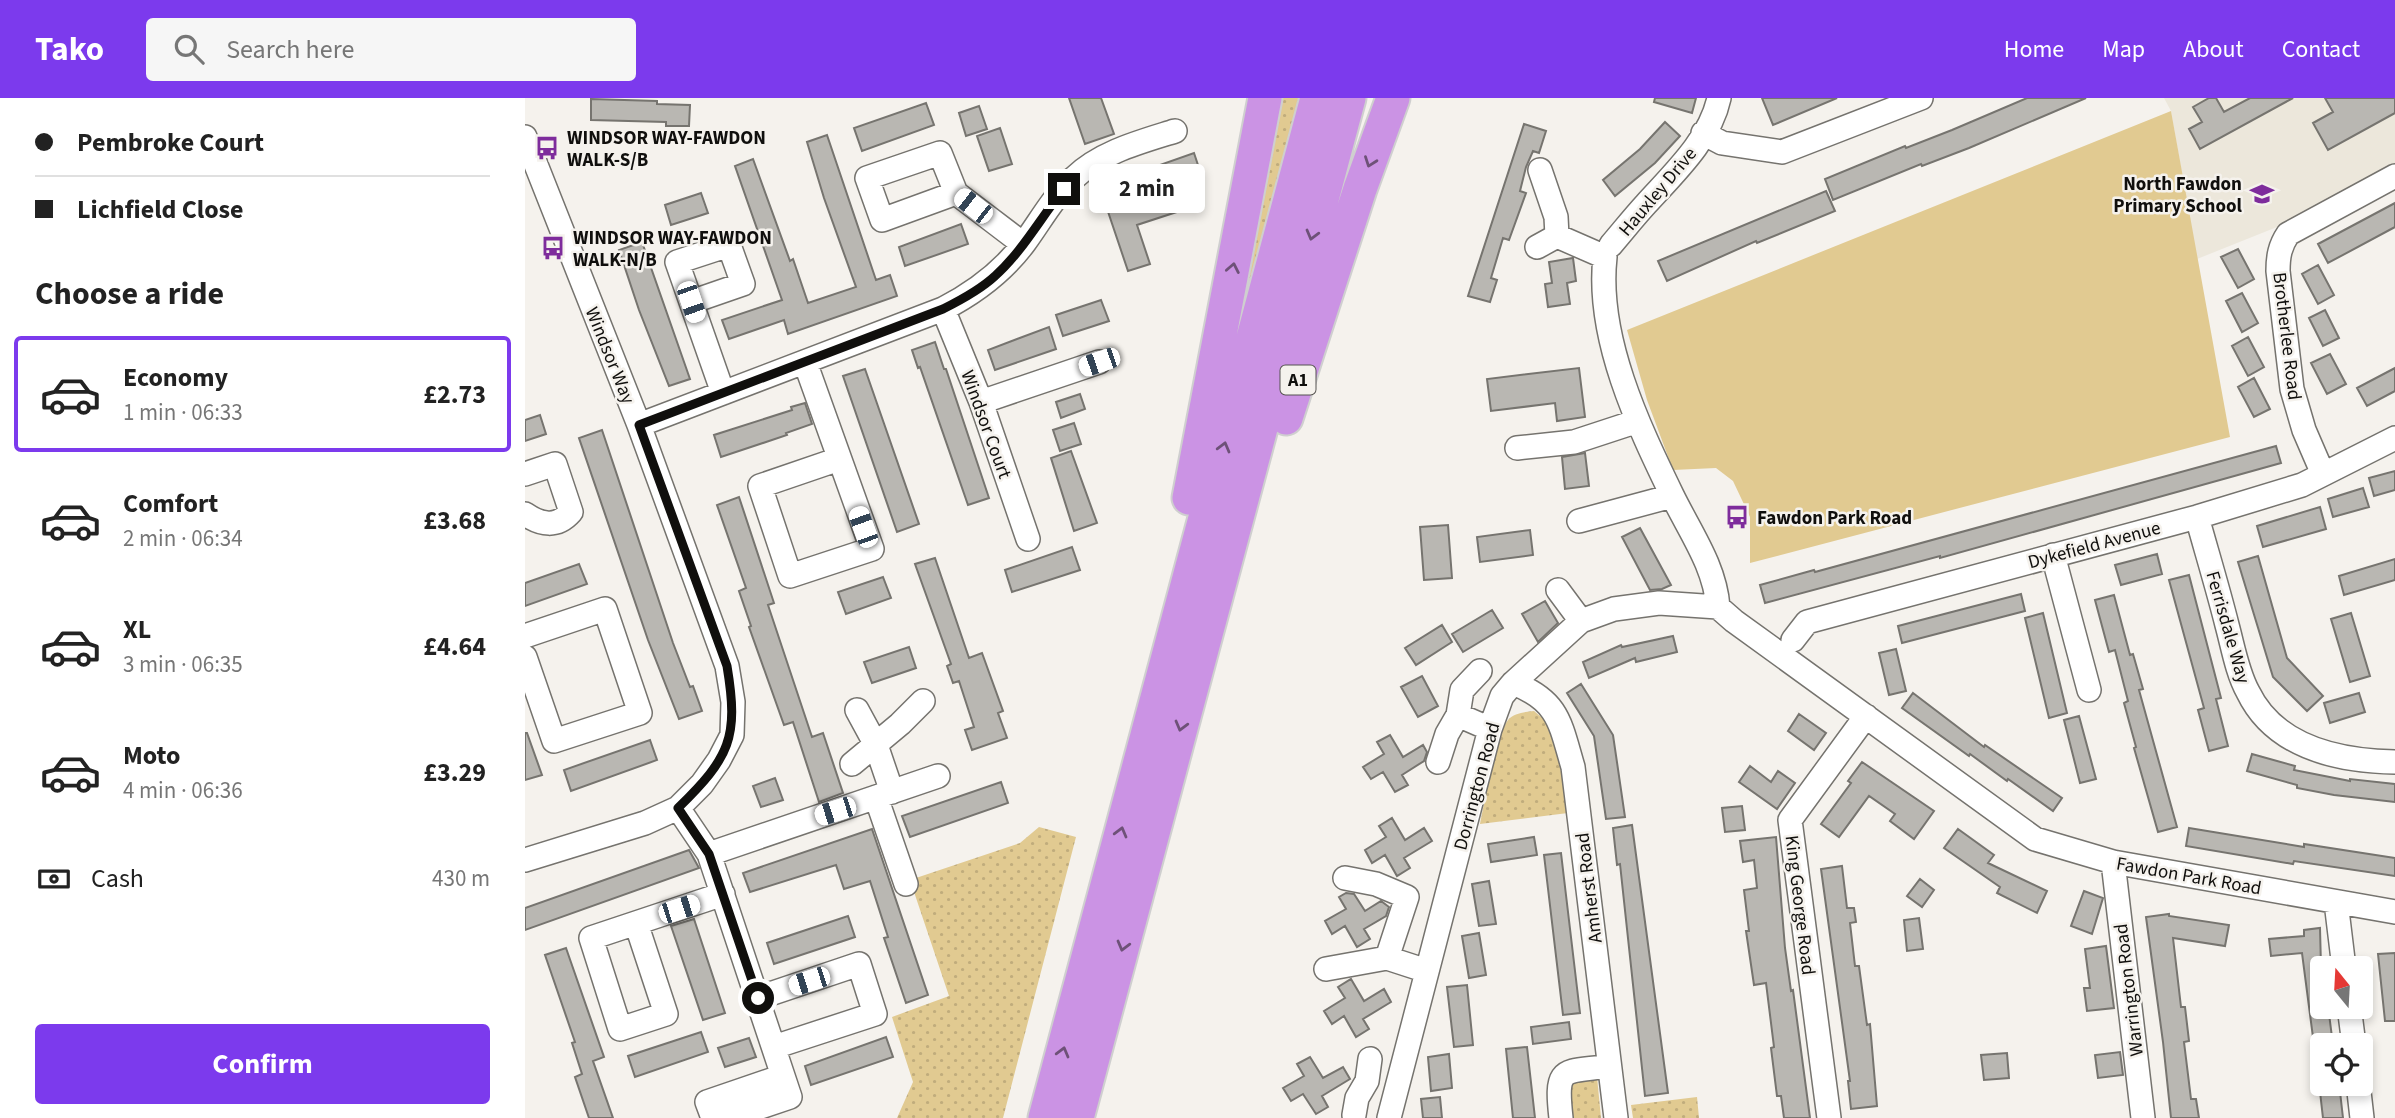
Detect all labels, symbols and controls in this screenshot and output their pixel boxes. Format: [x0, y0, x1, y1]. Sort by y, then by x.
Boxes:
search box [146, 18, 636, 81]
text: Tako [35, 26, 104, 73]
icon: search [170, 30, 208, 68]
text: Search here [226, 31, 354, 68]
text: Home [2004, 32, 2064, 67]
text: Map [2102, 32, 2145, 67]
text: About [2183, 32, 2244, 67]
text: Contact [2282, 32, 2360, 67]
text: Pembroke Court [77, 124, 264, 161]
place label: WINDSOR WAY-FAWDON WALK-S/B [567, 125, 766, 174]
bus stop icon: WINDSOR WAY-FAWDON WALK-S/B [533, 134, 561, 162]
street label: Hauxley Drive [1613, 142, 1704, 242]
one-way arrow [1364, 156, 1378, 168]
callout: 2 min [1089, 164, 1204, 214]
place label: North Fawdon Primary School [2113, 171, 2243, 220]
text: 2 min [1119, 172, 1175, 205]
route end [1048, 173, 1080, 205]
school or university icon: North Fawdon Primary School [2248, 180, 2276, 208]
car [950, 185, 997, 227]
text: Lichfield Close [77, 191, 244, 228]
place label: WINDSOR WAY-FAWDON WALK-N/B [573, 225, 772, 274]
one-way arrow [1306, 229, 1321, 241]
bus stop icon: WINDSOR WAY-FAWDON WALK-N/B [539, 234, 567, 262]
one-way arrow [1225, 262, 1240, 274]
text: Choose a ride [35, 271, 224, 317]
street label: Brotherlee Road [2265, 271, 2308, 402]
car [675, 279, 708, 325]
street label: Windsor Way [578, 303, 641, 408]
car [1076, 345, 1123, 379]
text: Economy [123, 359, 228, 396]
icon: car [39, 363, 102, 426]
street label: Windsor Court [953, 366, 1018, 483]
road number: A1 [1281, 366, 1315, 394]
text: £2.73 [423, 376, 486, 413]
text: 1 min · 06:33 [123, 396, 243, 429]
one-way arrow [1215, 441, 1230, 453]
text: Comfort [123, 485, 218, 522]
icon: car [39, 489, 102, 552]
text: £3.68 [423, 502, 486, 539]
bus stop icon: Fawdon Park Road [1723, 503, 1751, 531]
car [846, 504, 881, 550]
place label: Fawdon Park Road [1757, 505, 1912, 532]
street label: Dykefield Avenue [2025, 515, 2164, 576]
text: 2 min · 06:34 [123, 522, 243, 555]
street label: Ferrisdale Way [2199, 568, 2257, 687]
text: XL [123, 611, 151, 648]
icon: car [39, 615, 102, 678]
text: £4.64 [423, 628, 486, 665]
text: 3 min · 06:35 [123, 648, 243, 681]
one-way arrow [1175, 720, 1190, 732]
street label: Dorrington Road [1447, 720, 1507, 853]
text: Moto [123, 737, 180, 774]
icon: car [39, 741, 102, 804]
text: £3.29 [423, 754, 486, 791]
text: 4 min · 06:36 [123, 774, 243, 807]
car [812, 795, 859, 827]
one-way arrow [1113, 826, 1127, 838]
street label: Amherst Road [1569, 831, 1610, 945]
street label: King George Road [1778, 834, 1821, 977]
street label: Fawdon Park Road [2114, 850, 2263, 903]
icon: cash [35, 860, 73, 898]
text: Cash [91, 860, 144, 897]
text: 430 m [432, 862, 490, 895]
car [656, 893, 703, 925]
street label: Warrington Road [2108, 922, 2151, 1058]
one-way arrow [1117, 940, 1131, 952]
north arrow [2310, 956, 2373, 1018]
map controls [2310, 956, 2373, 1096]
car [786, 965, 833, 997]
route start [742, 982, 774, 1014]
button: Confirm [35, 1024, 490, 1104]
button: locate [2310, 1033, 2373, 1096]
one-way arrow [1055, 1046, 1069, 1058]

